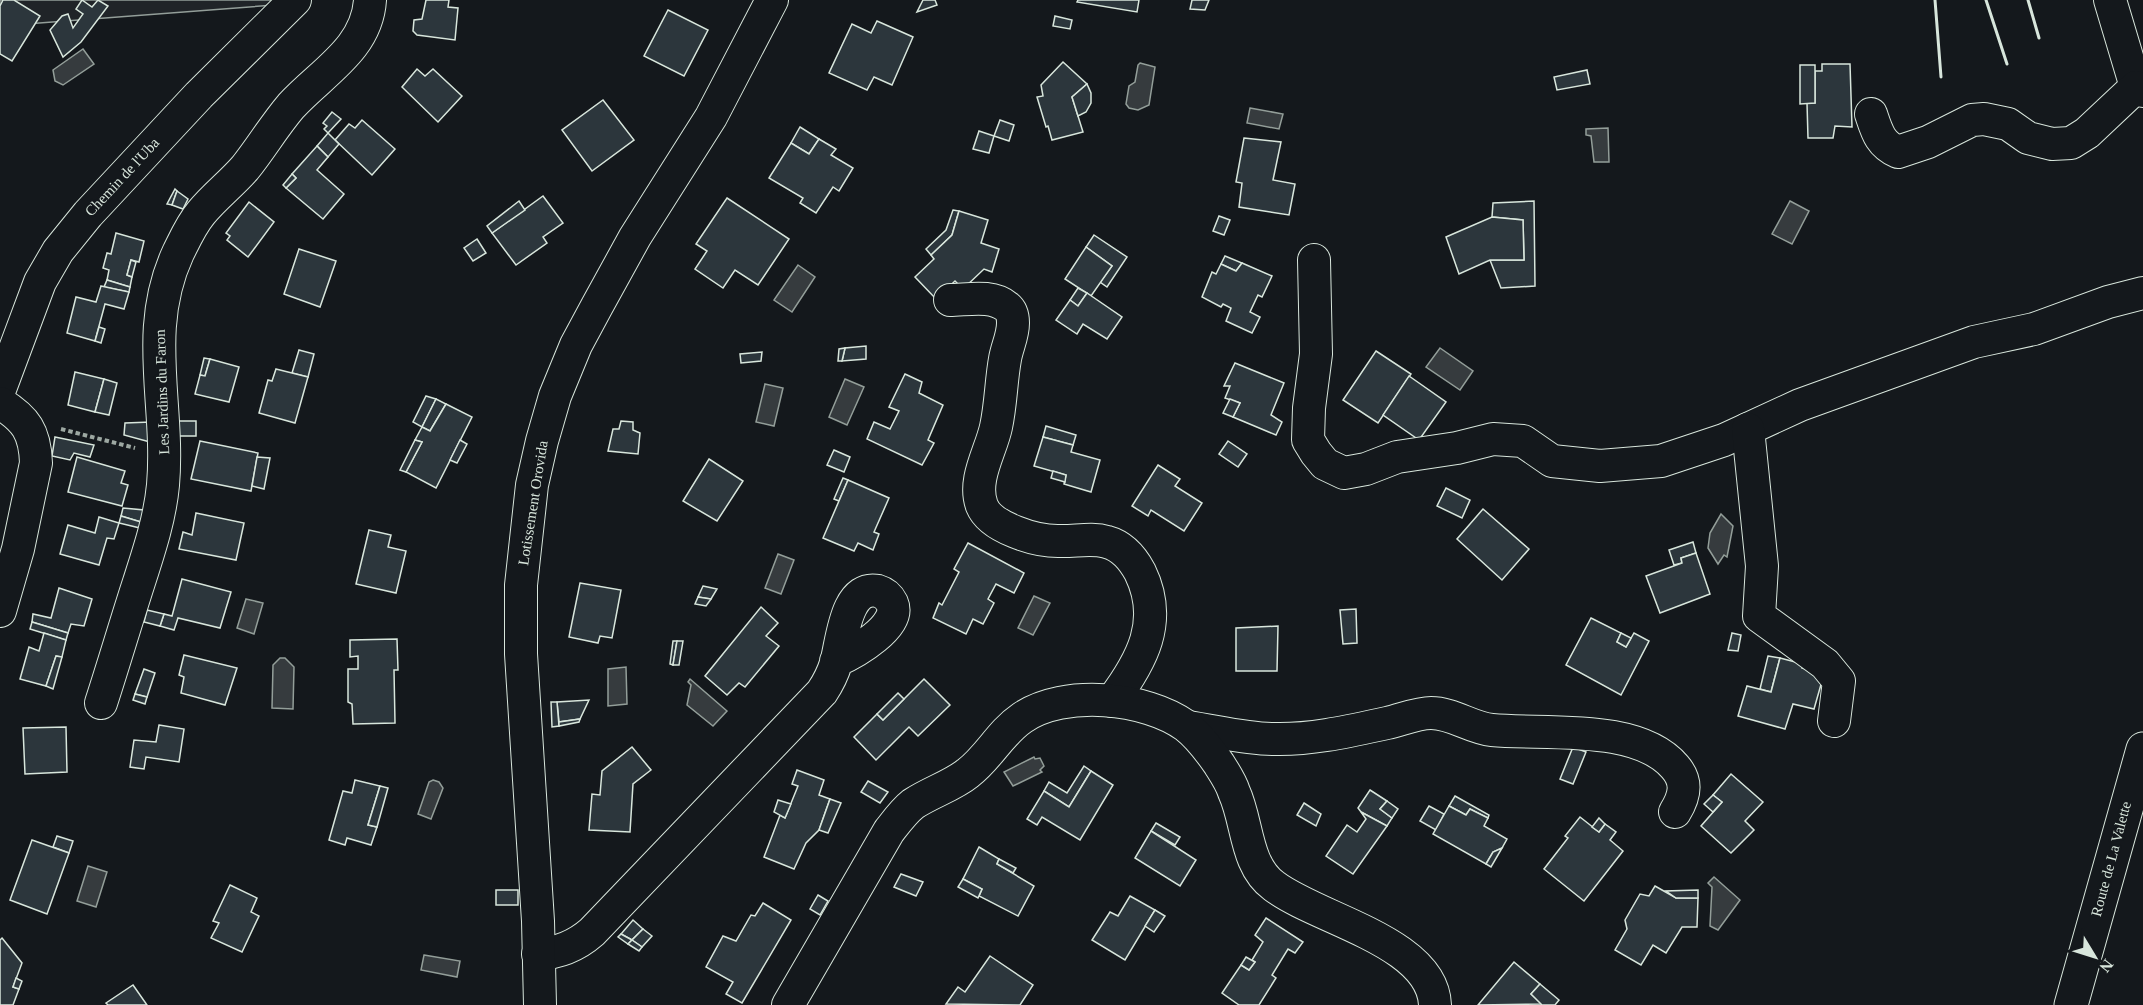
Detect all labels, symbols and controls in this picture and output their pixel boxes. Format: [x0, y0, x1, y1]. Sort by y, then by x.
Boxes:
street label: Chemin de l'Uba [82, 134, 163, 219]
street label: Les Jardins du Faron [152, 329, 172, 455]
street label: Lotissement Orovida [515, 439, 551, 567]
street label: Route de La Valette [2088, 799, 2134, 918]
north arrow [2065, 927, 2125, 987]
text: N [2096, 956, 2117, 976]

